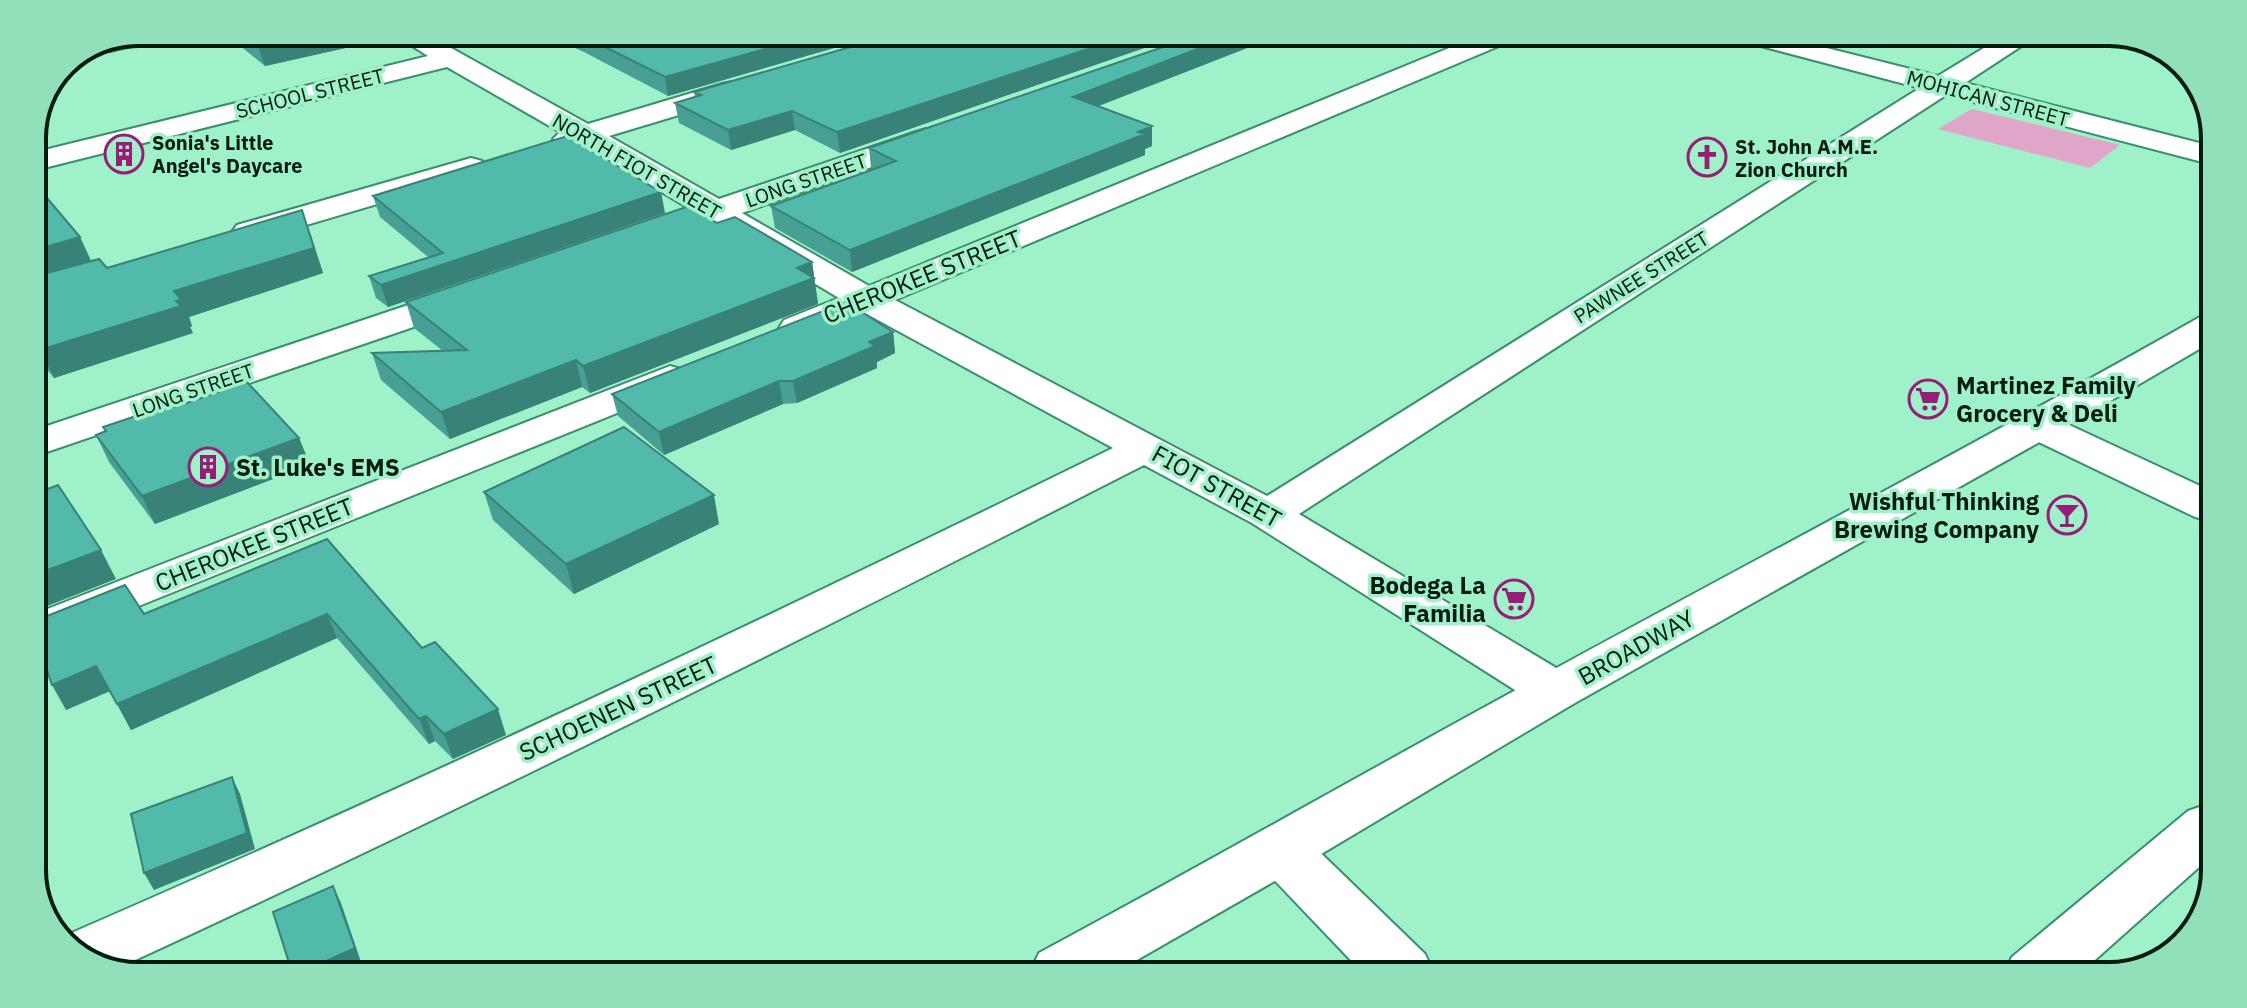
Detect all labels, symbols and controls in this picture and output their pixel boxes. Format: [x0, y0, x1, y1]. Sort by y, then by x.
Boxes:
street label: SCHOOL STREET [233, 62, 387, 124]
street label: MOHICAN STREET [1904, 63, 2072, 133]
street label: NORTH FIOT STREET [548, 107, 726, 225]
place label: Sonia's Little Angel's Daycare [152, 129, 303, 179]
building icon: Sonia's Little Angel's Daycare [103, 133, 145, 175]
place label: St. John A.M.E. Zion Church [1735, 133, 1878, 183]
church icon: St. John A.M.E. Zion Church [1686, 136, 1728, 178]
street label: LONG STREET [742, 147, 870, 213]
street label: CHEROKEE STREET [818, 221, 1026, 330]
street label: PAWNEE STREET [1568, 225, 1714, 329]
street label: LONG STREET [129, 357, 257, 423]
place label: Martinez Family Grocery & Deli [1956, 369, 2136, 429]
supermarket icon: Martinez Family Grocery & Deli [1907, 378, 1949, 420]
street label: FIOT STREET [1147, 437, 1288, 535]
building icon: St. Luke's EMS [187, 446, 229, 488]
place label: St. Luke's EMS [236, 451, 400, 483]
place label: Wishful Thinking Brewing Company [1834, 485, 2040, 545]
street label: CHEROKEE STREET [150, 489, 358, 598]
bar icon: Wishful Thinking Brewing Company [2046, 494, 2088, 536]
place label: Bodega La Familia [1369, 569, 1486, 629]
supermarket icon: Bodega La Familia [1493, 578, 1535, 620]
street label: BROADWAY [1572, 602, 1700, 692]
street label: SCHOENEN STREET [514, 648, 722, 768]

